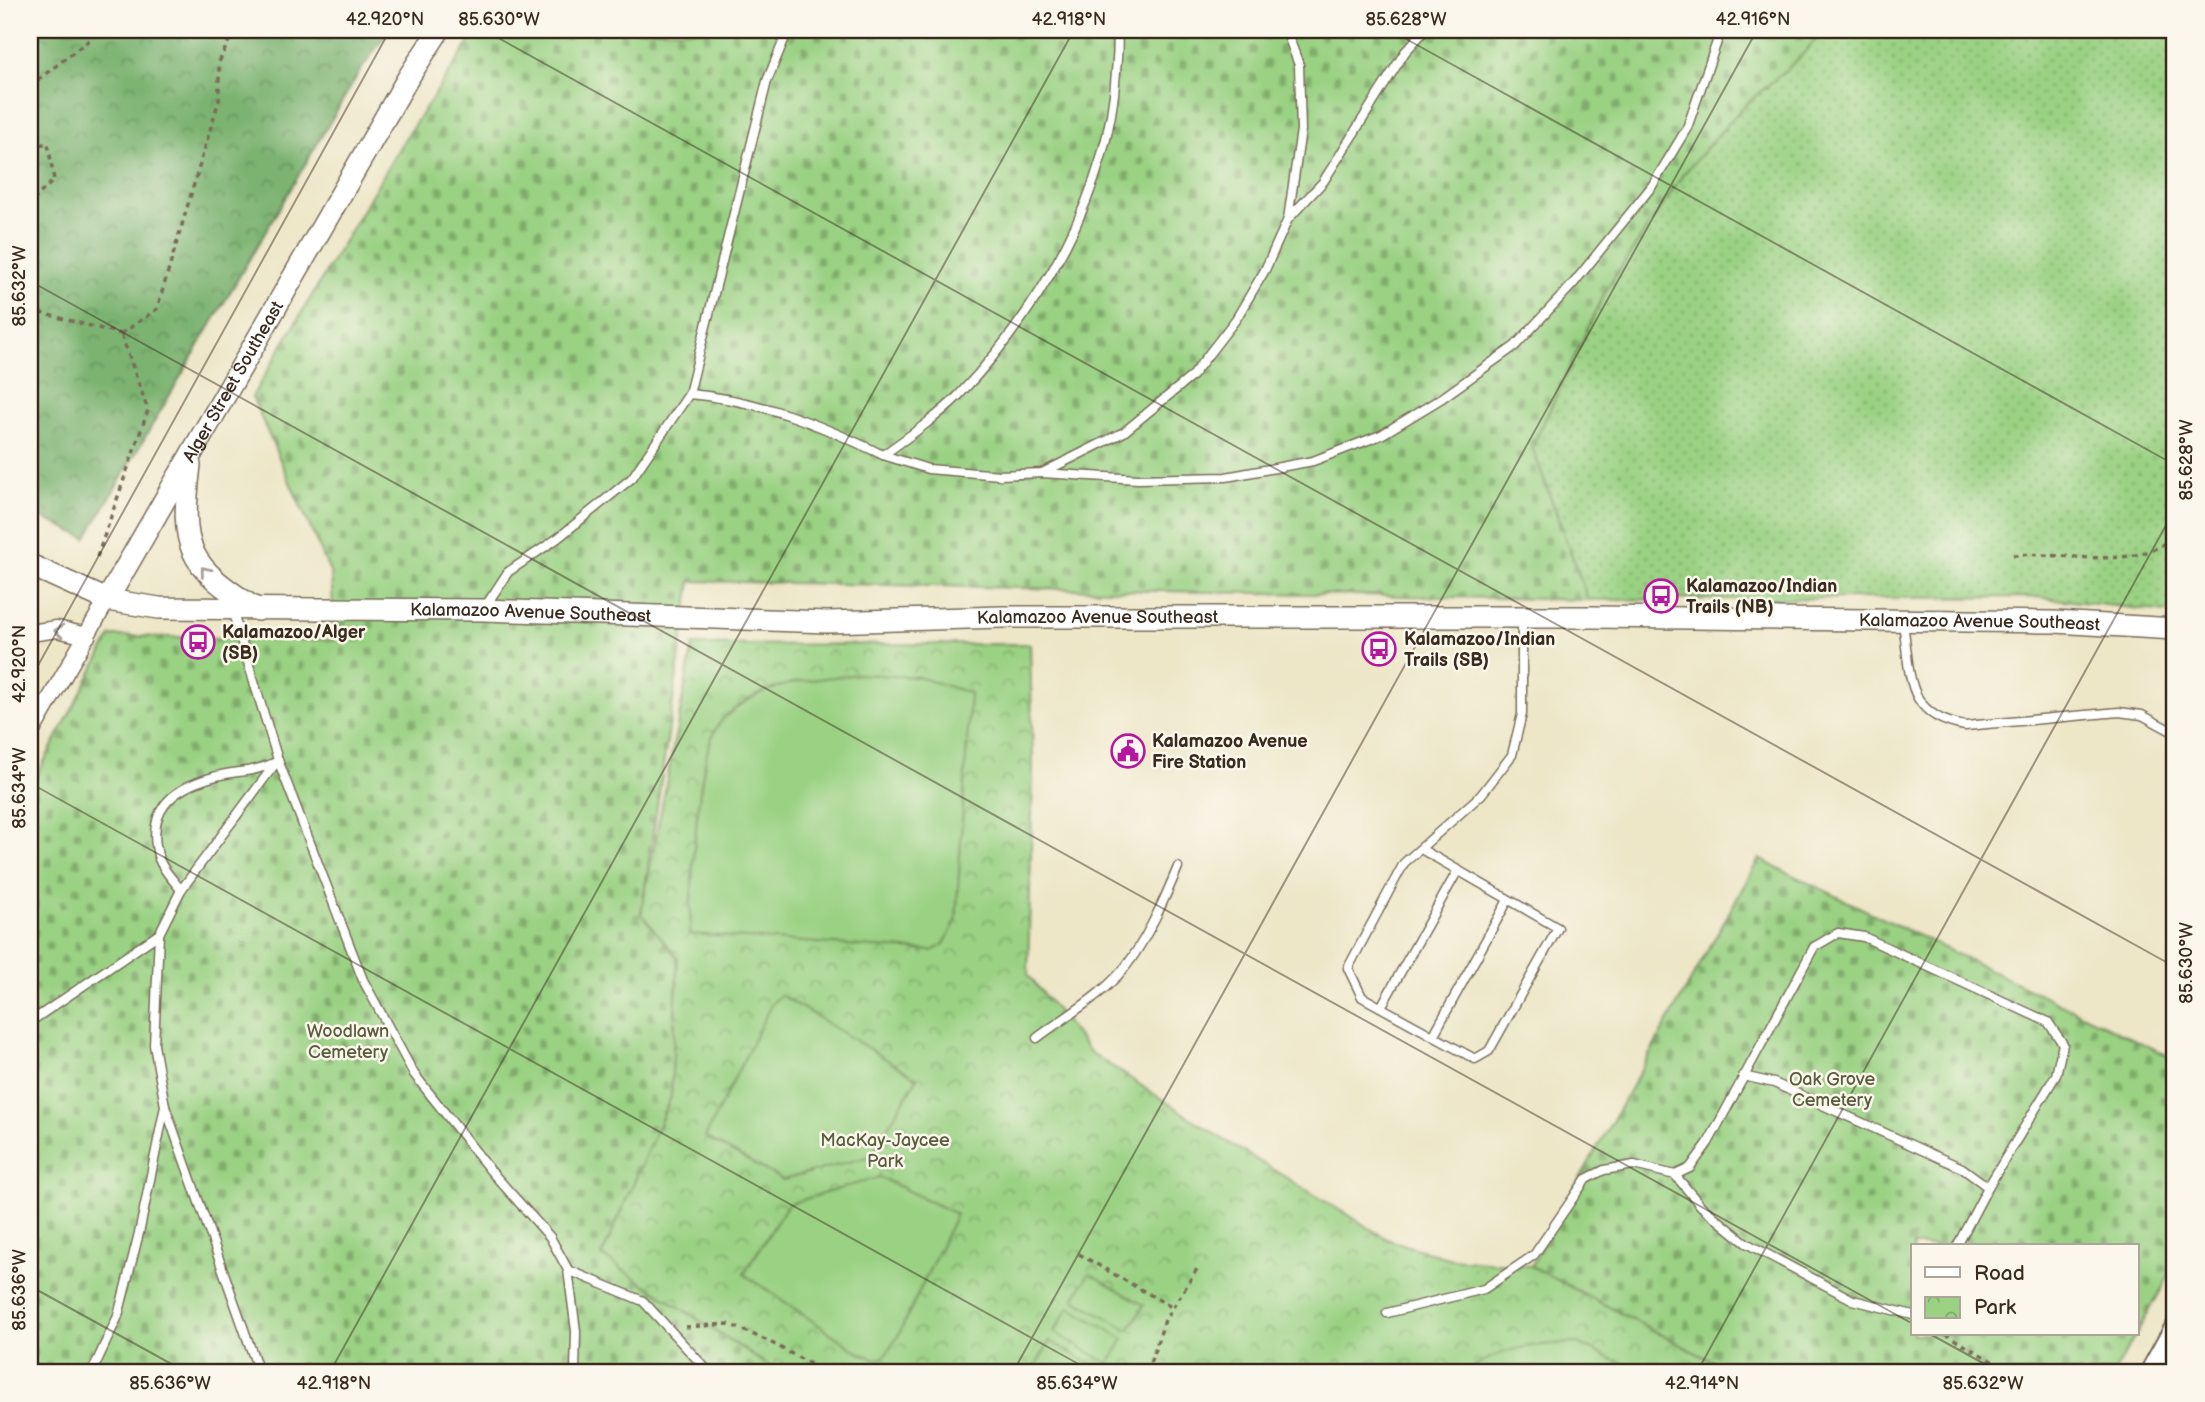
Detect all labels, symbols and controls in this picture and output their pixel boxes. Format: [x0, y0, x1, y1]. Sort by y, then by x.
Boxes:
text: 42.920°N [346, 9, 424, 30]
text: 85.630°W [458, 9, 540, 30]
text: 42.918°N [1032, 9, 1106, 30]
text: 85.628°W [1365, 9, 1447, 30]
text: 42.916°N [1716, 9, 1790, 30]
text: 85.632°W [9, 245, 30, 327]
street label: Alger Street Southeast [178, 297, 288, 466]
text: 85.628°W [2176, 419, 2197, 501]
one-way arrow [201, 566, 214, 578]
place label: Kalamazoo/Indian Trails (NB) [1686, 576, 1837, 618]
bus stop icon: Kalamazoo/Indian Trails (NB) [1642, 577, 1680, 615]
street label: Kalamazoo Avenue Southeast [410, 599, 652, 626]
street label: Kalamazoo Avenue Southeast [977, 607, 1219, 628]
street label: Kalamazoo Avenue Southeast [1859, 609, 2101, 635]
place label: Kalamazoo/Alger (SB) [222, 622, 366, 664]
bus stop icon: Kalamazoo/Alger (SB) [179, 623, 217, 661]
one-way arrow [53, 624, 64, 639]
text: 42.920°N [9, 625, 30, 703]
place label: Kalamazoo/Indian Trails (SB) [1404, 629, 1555, 671]
bus stop icon: Kalamazoo/Indian Trails (SB) [1360, 630, 1398, 668]
place label: Kalamazoo Avenue Fire Station [1152, 731, 1308, 773]
public building icon: Kalamazoo Avenue Fire Station [1109, 732, 1147, 770]
text: 85.634°W [9, 747, 30, 829]
text: 85.630°W [2176, 922, 2197, 1004]
park label: Woodlawn Cemetery [307, 1021, 389, 1063]
park label: Oak Grove Cemetery [1789, 1069, 1875, 1111]
park label: MacKay-Jaycee Park [820, 1130, 950, 1172]
legend [1911, 1244, 2138, 1336]
text: 85.636°W [9, 1249, 30, 1331]
text: Road [1974, 1261, 2025, 1286]
text: Park [1974, 1295, 2017, 1320]
text: 85.636°W [129, 1373, 211, 1394]
text: 42.918°N [297, 1373, 371, 1394]
text: 85.634°W [1036, 1373, 1118, 1394]
text: 42.914°N [1665, 1373, 1739, 1394]
text: 85.632°W [1942, 1373, 2024, 1394]

